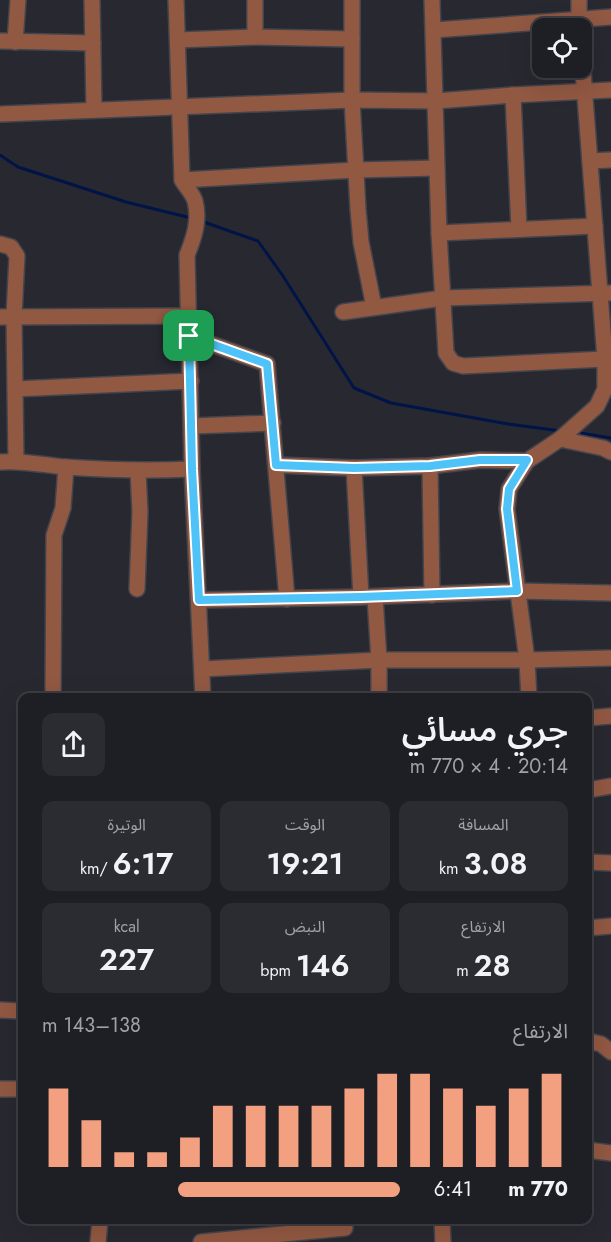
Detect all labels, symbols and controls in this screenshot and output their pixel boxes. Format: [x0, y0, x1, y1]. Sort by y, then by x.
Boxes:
map controls [532, 18, 592, 78]
button: locate [532, 18, 592, 78]
pin [163, 310, 214, 361]
icon: arrive [172, 319, 205, 352]
text: جري مسائي [402, 706, 568, 753]
button: share [42, 713, 105, 776]
text: 20:14 · 4 × 770 m [410, 752, 568, 781]
text: الوتيرة [107, 813, 146, 836]
text: الوقت [285, 813, 325, 836]
text: المسافة [458, 813, 509, 836]
text: 6:17 [113, 842, 173, 885]
text: 19:21 [267, 842, 344, 885]
text: 3.08 [463, 842, 528, 885]
text: /km [80, 857, 113, 880]
text: km [439, 857, 463, 880]
text: kcal [114, 915, 140, 938]
text: النبض [285, 915, 325, 938]
text: الارتفاع [461, 915, 505, 938]
text: 227 [99, 938, 154, 981]
text: 146 [296, 944, 350, 987]
text: 28 [474, 944, 510, 987]
text: bpm [260, 959, 296, 982]
text: m [456, 959, 474, 982]
text: 138–143 m [42, 1011, 141, 1040]
text: الارتفاع [513, 1017, 568, 1046]
text: 6:41 [434, 1175, 472, 1204]
text: 770 m [508, 1175, 568, 1204]

